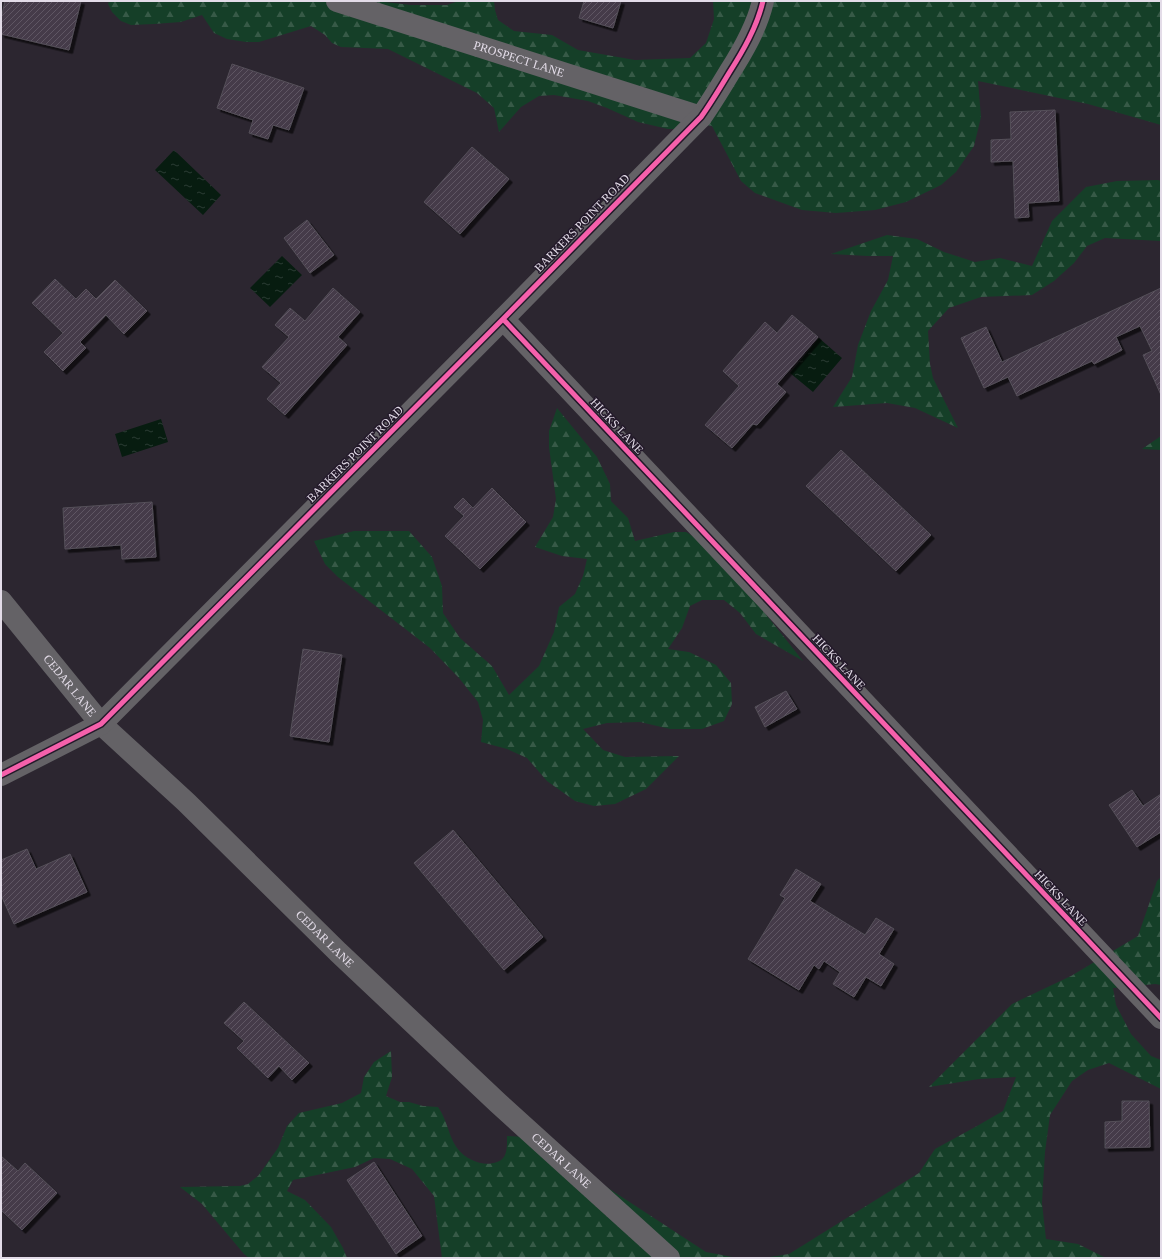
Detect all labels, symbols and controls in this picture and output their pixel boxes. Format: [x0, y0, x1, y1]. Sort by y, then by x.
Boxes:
street label: PROSPECT LANE [472, 38, 566, 80]
street label: BARKERS POINT ROAD [532, 171, 633, 275]
street label: HICKS LANE [588, 395, 646, 457]
street label: BARKERS POINT ROAD [304, 403, 406, 505]
street label: HICKS LANE [810, 631, 868, 693]
street label: CEDAR LANE [40, 652, 99, 719]
street label: HICKS LANE [1032, 867, 1090, 929]
street label: CEDAR LANE [293, 907, 357, 970]
street label: CEDAR LANE [529, 1130, 594, 1191]

